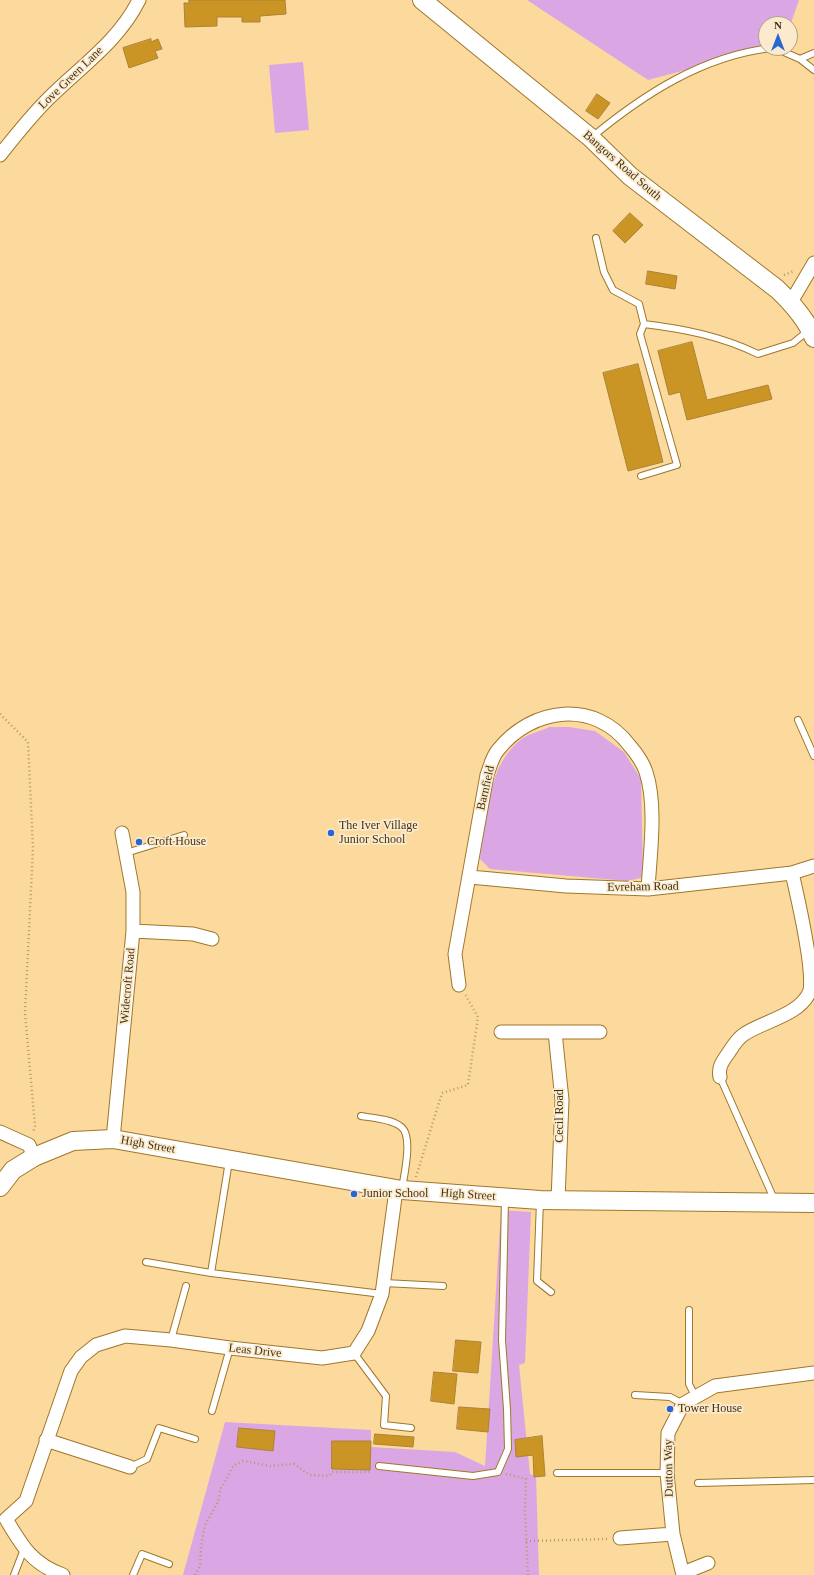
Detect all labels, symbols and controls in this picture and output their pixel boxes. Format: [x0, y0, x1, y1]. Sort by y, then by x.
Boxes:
north arrow [758, 16, 798, 56]
text: N [774, 19, 782, 31]
street label: Love Green Lane [36, 44, 106, 112]
street label: Bangors Road South [580, 128, 664, 204]
street label: Barnfield [474, 764, 498, 812]
place label: The Iver Village Junior School [339, 819, 418, 847]
marker: The Iver Village Junior School [326, 828, 336, 838]
place label: Croft House [147, 835, 206, 849]
marker: Croft House [134, 837, 144, 847]
street label: Evreham Road [607, 879, 679, 895]
street label: Widecroft Road [117, 947, 139, 1025]
street label: Cecil Road [553, 1089, 567, 1143]
street label: High Street [120, 1133, 176, 1157]
street label: High Street [440, 1186, 496, 1204]
place label: Junior School [362, 1187, 428, 1201]
marker: Junior School [349, 1189, 359, 1199]
street label: Leas Drive [228, 1341, 282, 1361]
place label: Tower House [678, 1402, 742, 1416]
marker: Tower House [665, 1404, 675, 1414]
street label: Dutton Way [661, 1439, 677, 1497]

